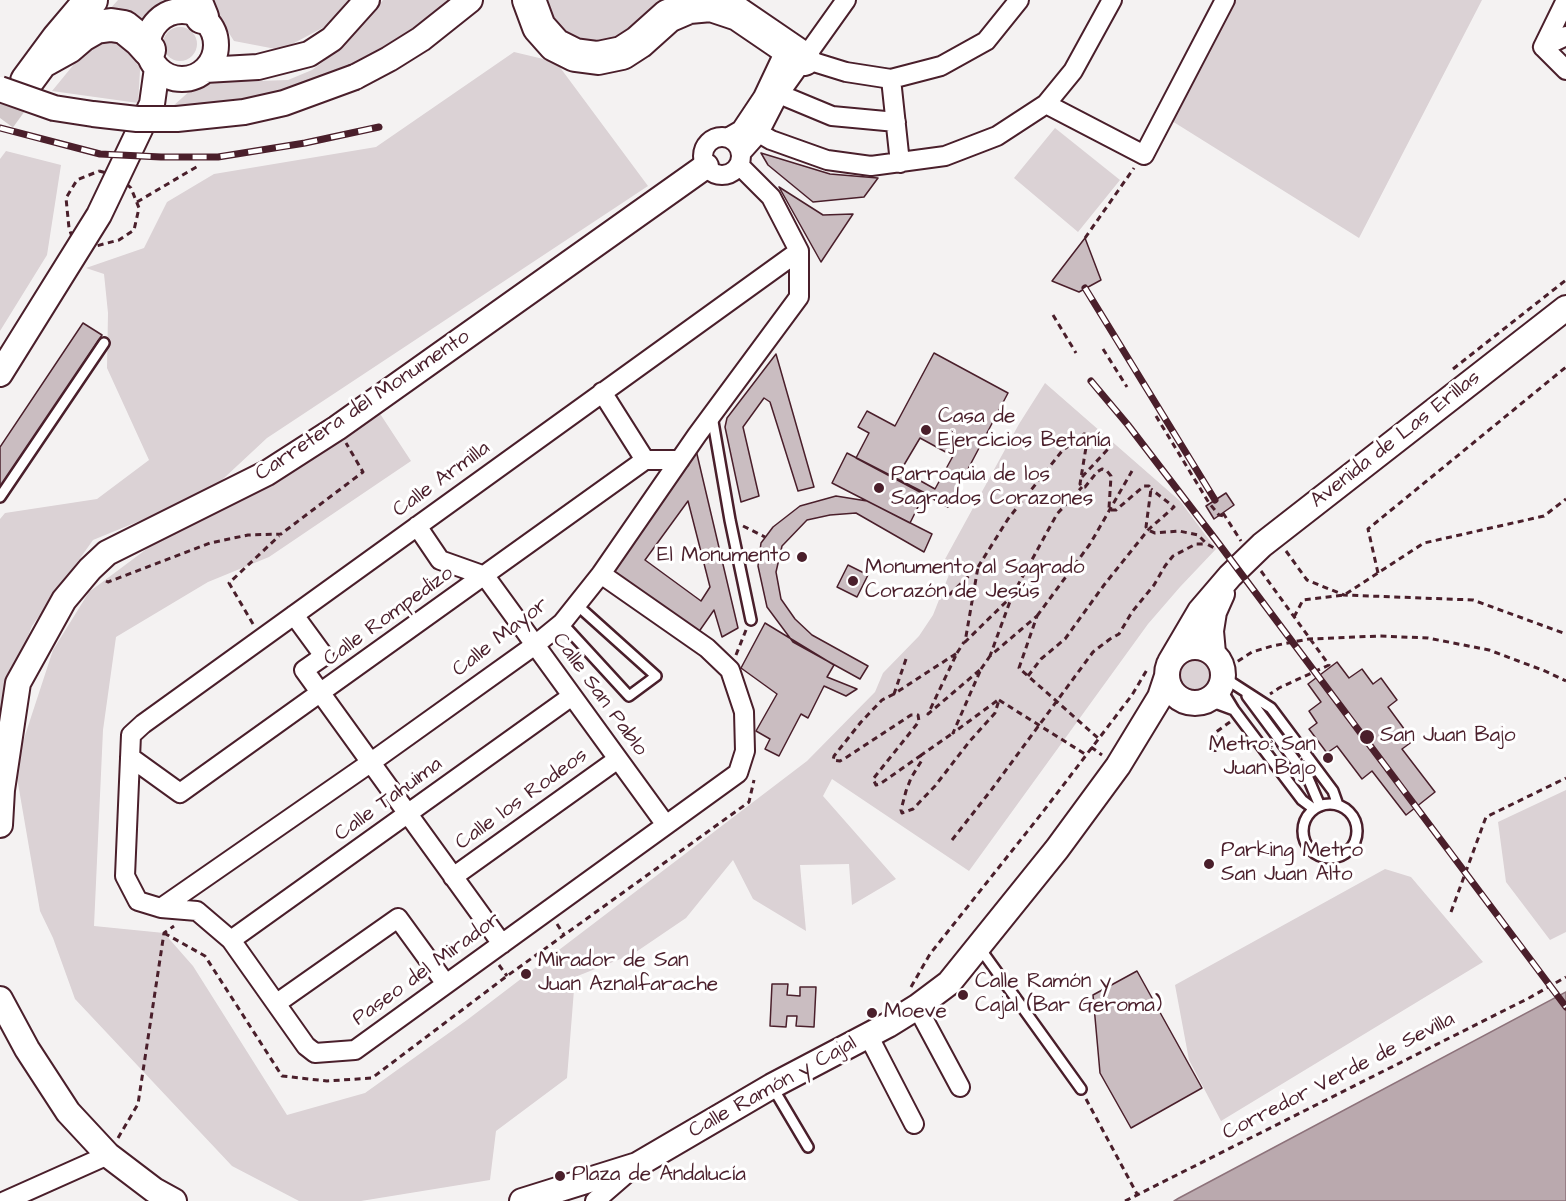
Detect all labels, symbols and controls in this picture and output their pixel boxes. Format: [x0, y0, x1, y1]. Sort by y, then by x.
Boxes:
street label: Carretera del Monumento [251, 325, 475, 487]
street label: Avenida de Las Erillas [1306, 366, 1486, 514]
place label: Casa de Ejercicios Betanía [938, 405, 1111, 455]
marker: Casa de Ejercicios Betanía [919, 423, 933, 437]
street label: Calle Armilla [389, 436, 495, 524]
place label: Parroquia de los Sagrados Corazones [891, 463, 1093, 513]
marker: Parroquia de los Sagrados Corazones [872, 481, 886, 495]
place label: El Monumento [657, 544, 790, 570]
marker: El Monumento [795, 550, 809, 564]
place label: Monumento al Sagrado Corazón de Jesús [865, 556, 1085, 606]
street label: Calle Rompedizo [319, 561, 459, 673]
marker: Monumento al Sagrado Corazón de Jesús [846, 574, 860, 588]
street label: Calle Mayor [448, 593, 554, 683]
street label: Calle San Pablo [546, 629, 652, 761]
place label: San Juan Bajo [1380, 724, 1516, 750]
marker: San Juan Bajo [1358, 728, 1376, 746]
place label: Metro: San Juan Bajo [1209, 733, 1316, 783]
street label: Calle los Rodeos [451, 744, 593, 856]
marker: Metro: San Juan Bajo [1321, 751, 1335, 765]
street label: Calle Tahuima [330, 752, 448, 848]
place label: Parking Metro San Juan Alto [1221, 839, 1363, 889]
marker: Parking Metro San Juan Alto [1202, 857, 1216, 871]
street label: Paseo del Mirador [348, 908, 506, 1032]
place label: Mirador de San Juan Aznalfarache [538, 949, 718, 999]
marker: Mirador de San Juan Aznalfarache [519, 967, 533, 981]
place label: Calle Ramón y Cajal (Bar Geroma) [975, 970, 1162, 1020]
marker: Calle Ramón y Cajal (Bar Geroma) [956, 988, 970, 1002]
place label: Moeve [884, 1000, 947, 1026]
marker: Moeve [865, 1006, 879, 1020]
street label: Corredor Verde de Sevilla [1219, 1007, 1459, 1147]
street label: Calle Ramón y Cajal [685, 1031, 861, 1145]
place label: Plaza de Andalucía [572, 1163, 746, 1189]
marker: Plaza de Andalucía [553, 1169, 567, 1183]

